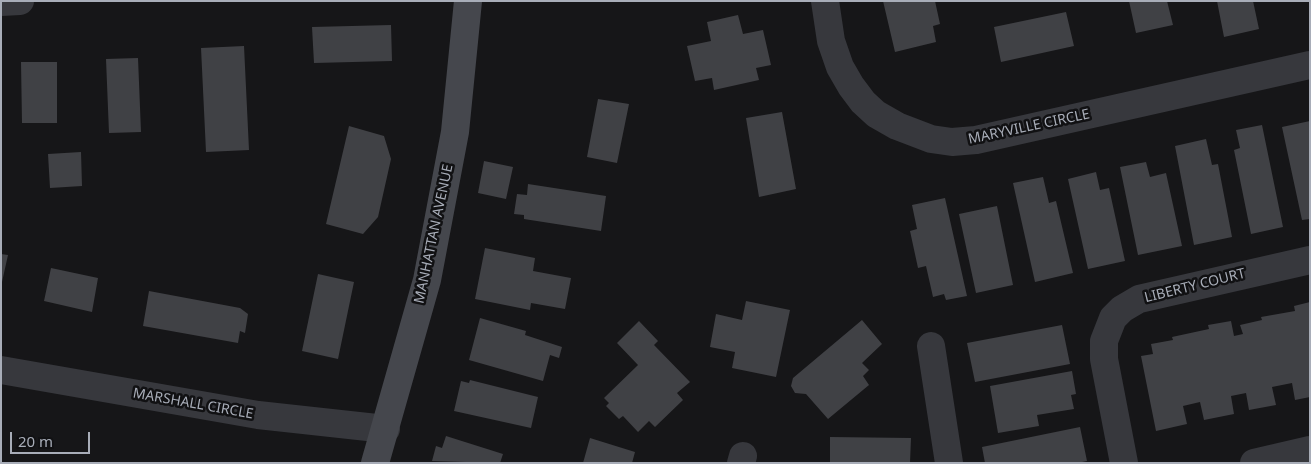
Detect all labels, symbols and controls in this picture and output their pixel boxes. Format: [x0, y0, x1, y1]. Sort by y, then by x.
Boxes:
street label: MARYVILLE CIRCLE [967, 106, 1091, 148]
street label: MANHATTAN AVENUE [411, 163, 457, 305]
street label: LIBERTY COURT [1143, 265, 1247, 307]
street label: MARSHALL CIRCLE [131, 385, 255, 423]
scale bar [12, 422, 92, 454]
text: 20 m [18, 431, 53, 451]

